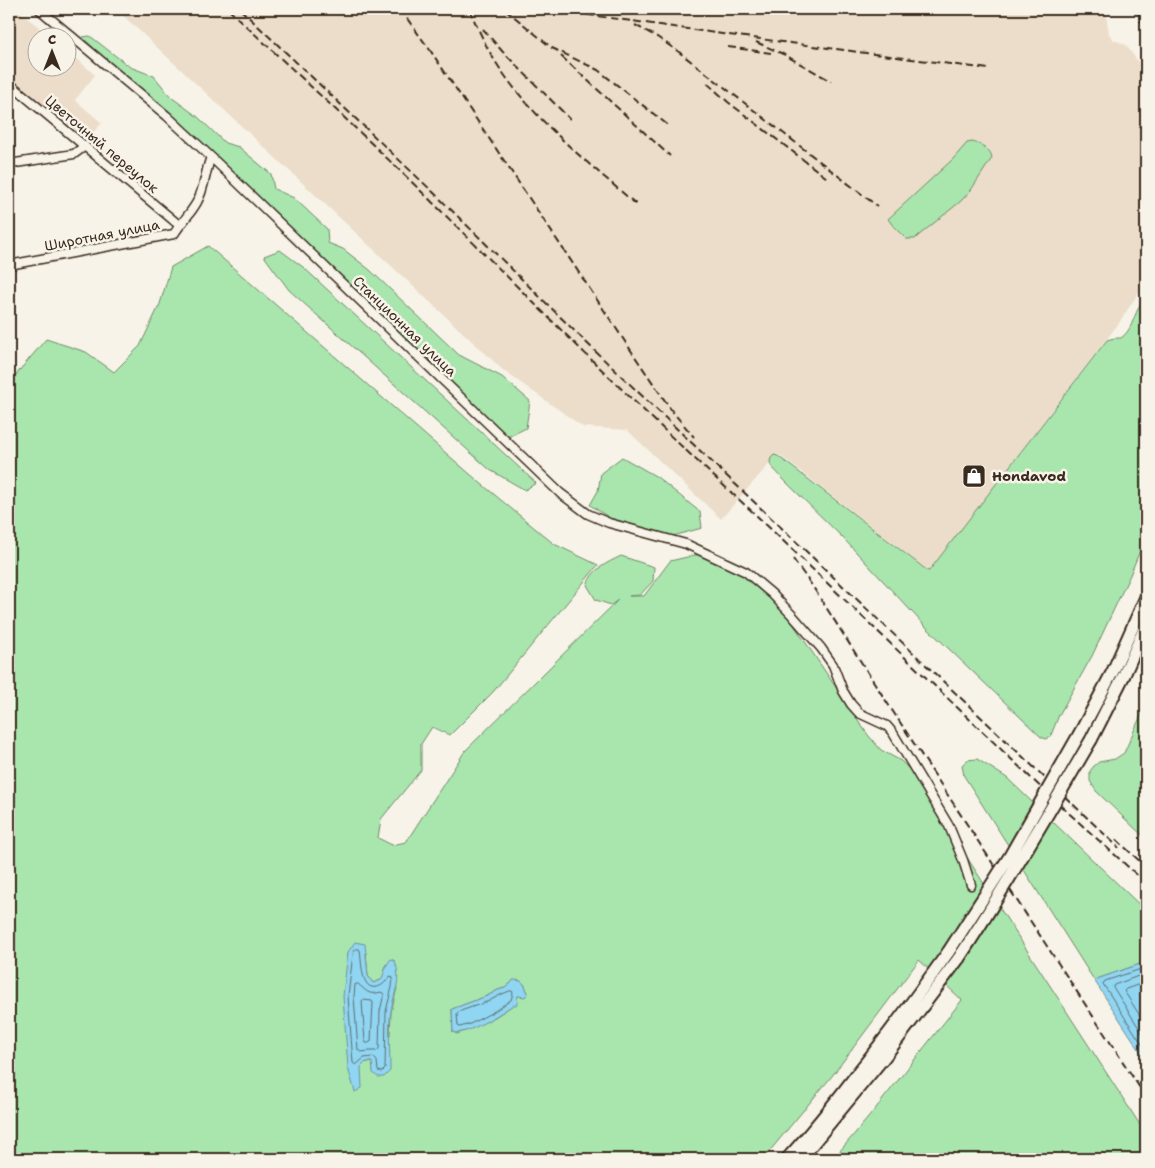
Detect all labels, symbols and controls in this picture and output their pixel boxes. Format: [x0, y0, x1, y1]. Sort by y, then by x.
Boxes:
north arrow [28, 28, 78, 78]
text: С [48, 30, 56, 48]
street label: Цветочный переулок [41, 91, 163, 197]
street label: Широтная улица [43, 215, 161, 255]
street label: Станционная улица [349, 272, 461, 380]
shop icon: Hondavod [961, 463, 987, 489]
place label: Hondavod [992, 467, 1066, 485]

